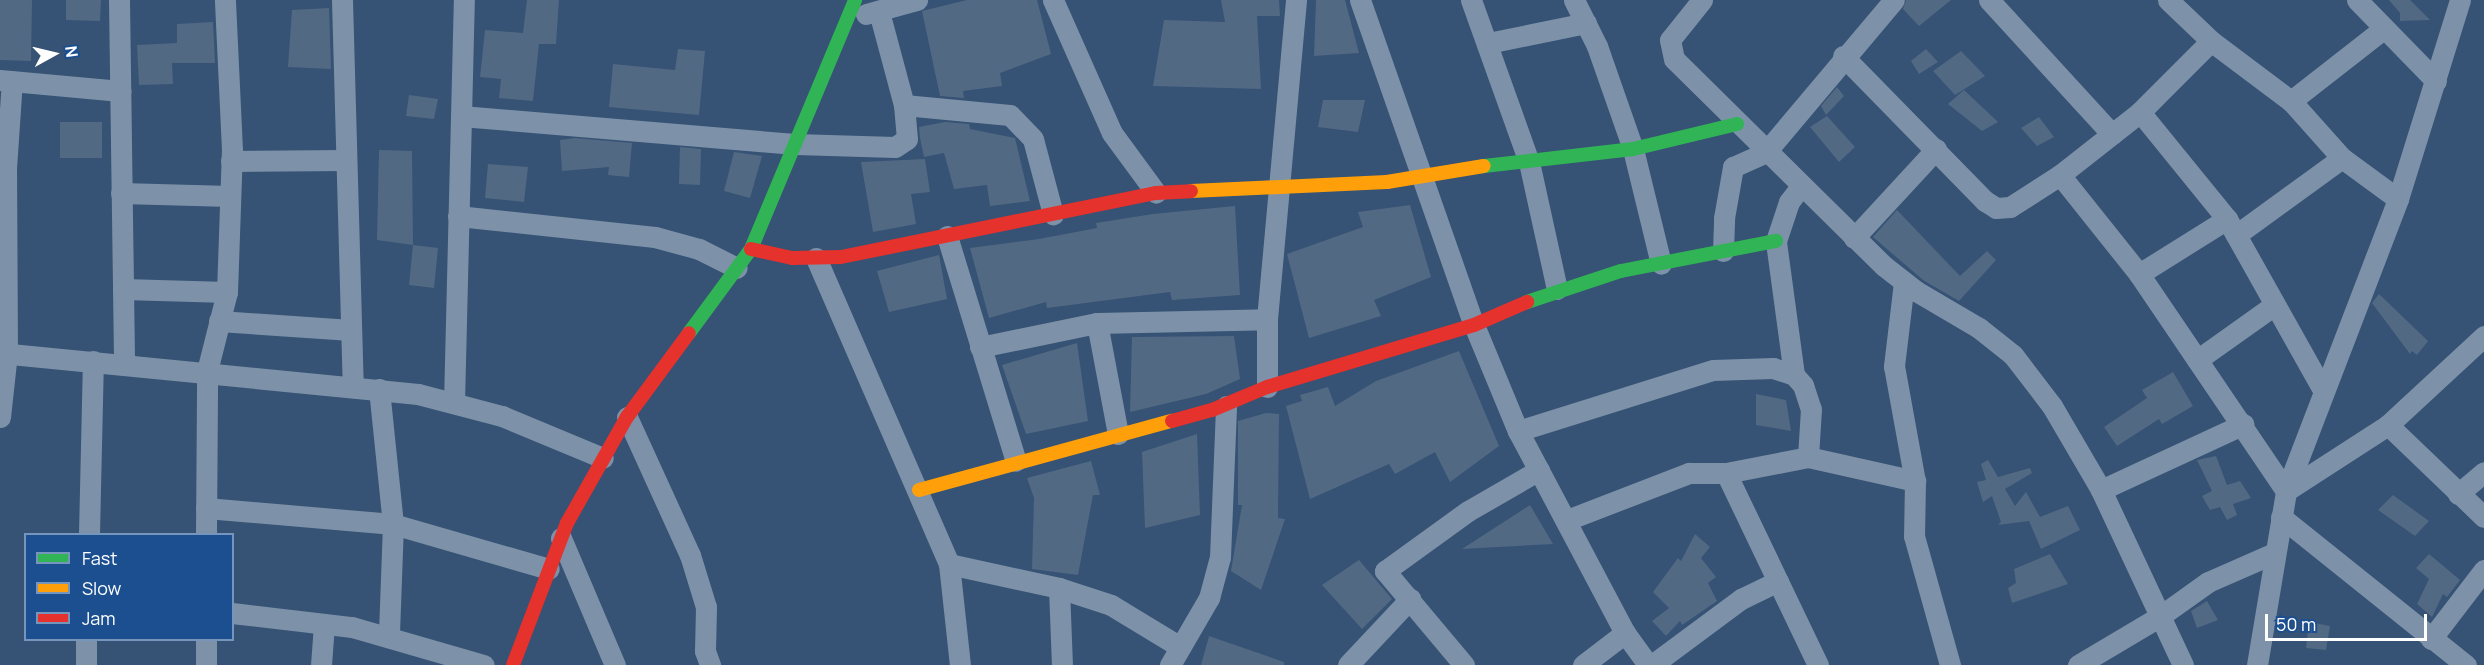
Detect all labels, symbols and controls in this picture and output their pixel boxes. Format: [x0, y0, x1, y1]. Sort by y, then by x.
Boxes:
north arrow [24, 24, 84, 84]
text: N [60, 44, 84, 59]
legend [24, 533, 234, 641]
text: Fast [82, 546, 117, 570]
text: Slow [82, 576, 121, 600]
scale bar [2268, 602, 2430, 640]
text: Jam [82, 606, 116, 630]
text: 50 m [2276, 612, 2316, 636]

